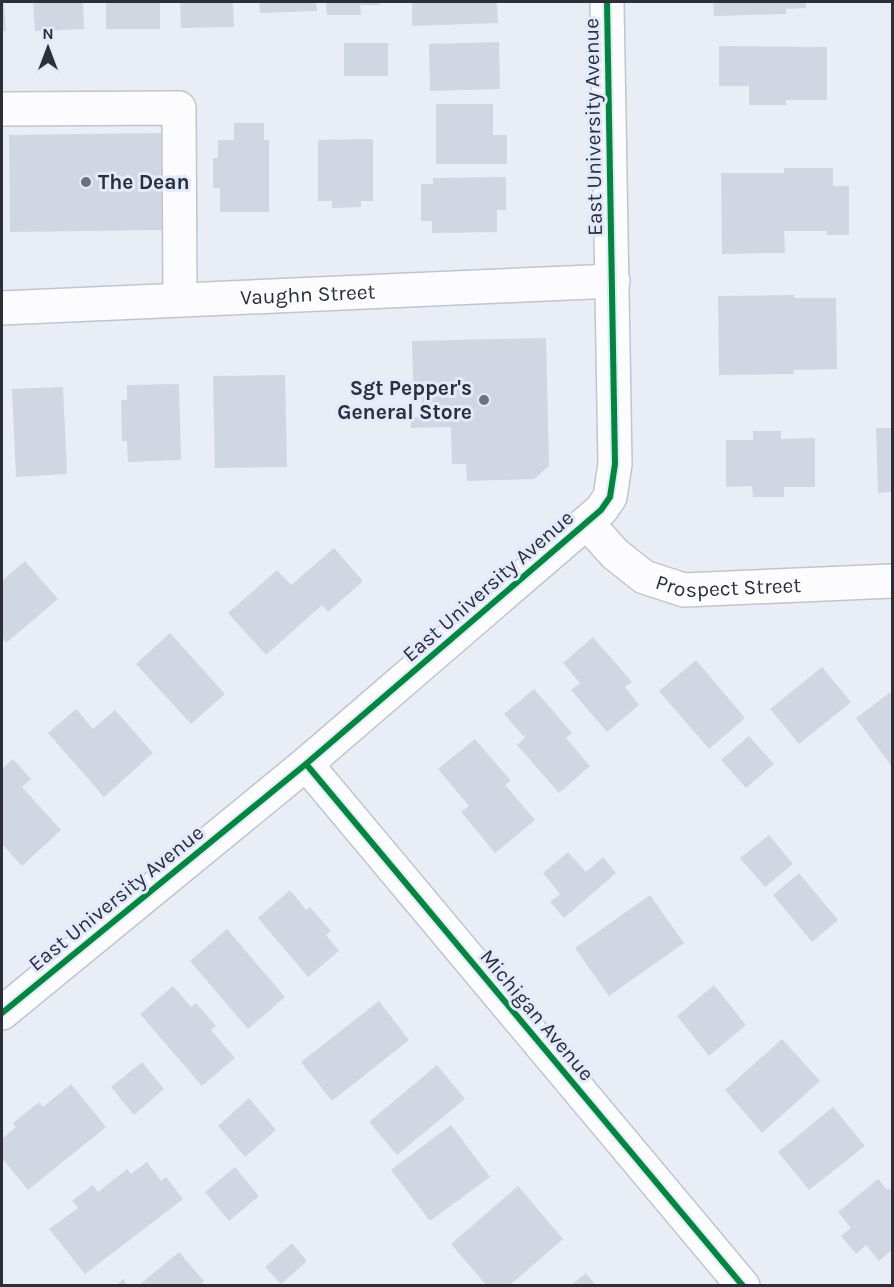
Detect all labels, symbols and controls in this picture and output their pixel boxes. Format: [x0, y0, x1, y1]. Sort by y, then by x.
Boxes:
north arrow [18, 18, 78, 78]
street label: East University Avenue [579, 18, 607, 236]
text: N [42, 24, 54, 43]
place label: The Dean [98, 170, 190, 194]
marker: The Dean [79, 175, 93, 189]
street label: Vaughn Street [240, 280, 376, 309]
place label: Sgt Pepper's General Store [337, 376, 472, 424]
marker: Sgt Pepper's General Store [477, 393, 491, 407]
street label: East University Avenue [398, 505, 578, 667]
street label: Prospect Street [653, 570, 802, 602]
street label: East University Avenue [24, 820, 208, 976]
street label: Michigan Avenue [475, 944, 599, 1086]

